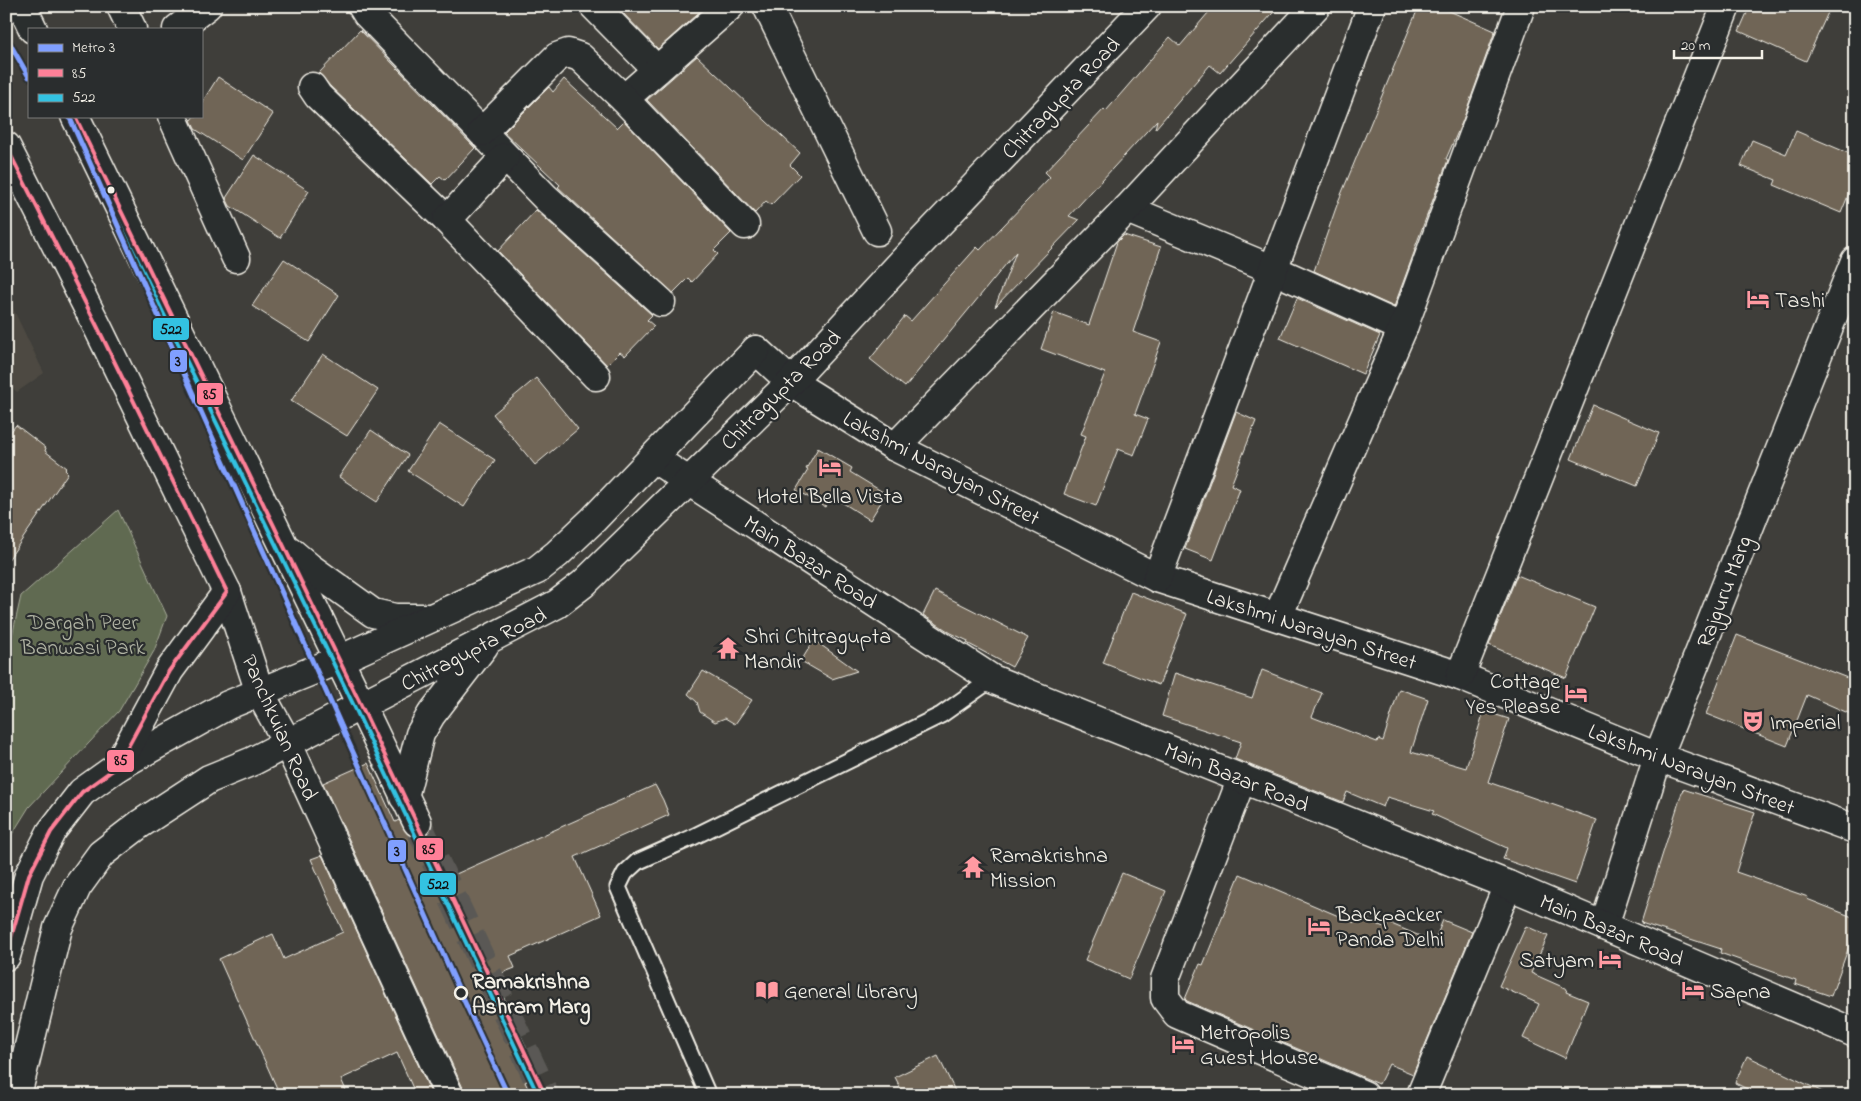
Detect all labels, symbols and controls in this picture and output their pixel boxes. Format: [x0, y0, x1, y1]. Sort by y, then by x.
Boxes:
legend [28, 28, 202, 118]
scale bar [1674, 28, 1761, 60]
street label: Chitragupta Road [995, 31, 1130, 168]
text: 20 m [1681, 35, 1711, 57]
text: Metro 3 [72, 37, 115, 59]
text: 85 [72, 63, 87, 85]
text: 522 [72, 87, 96, 109]
unlabelled marker [106, 185, 116, 195]
hotel icon: Tashi [1745, 286, 1771, 312]
place label: Tashi [1775, 286, 1825, 318]
line badge: 522 [152, 317, 190, 341]
text: 522 [160, 320, 182, 341]
street label: Chitragupta Road [714, 323, 851, 460]
line badge: 3 [169, 349, 188, 373]
text: 3 [174, 352, 181, 373]
line badge: 85 [196, 382, 224, 406]
text: 85 [202, 385, 217, 406]
street label: Lakshmi Narayan Street [836, 404, 1045, 536]
hotel icon: Hotel Bella Vista [817, 454, 843, 480]
place label: Hotel Bella Vista [757, 482, 903, 514]
street label: Main Bazar Road [736, 508, 882, 619]
street label: Rajguru Marg [1690, 531, 1763, 653]
street label: Lakshmi Narayan Street [1202, 582, 1421, 681]
street label: Chitragupta Road [396, 600, 553, 702]
park label: Dargah Peer Banwasi Park [20, 608, 145, 665]
place label: Shri Chitragupta Mandir [744, 622, 891, 679]
temple icon: Shri Chitragupta Mandir [715, 635, 741, 661]
street label: Panchkuian Road [232, 650, 325, 806]
place label: Cottage Yes Please [1465, 667, 1560, 724]
hotel icon: Cottage Yes Please [1563, 680, 1589, 706]
theatre icon: Imperial [1740, 708, 1766, 734]
place label: Imperial [1770, 708, 1840, 740]
street label: Lakshmi Narayan Street [1583, 717, 1800, 826]
street label: Main Bazar Road [1159, 735, 1313, 822]
line badge: 85 [106, 749, 135, 773]
text: 85 [113, 751, 128, 772]
line badge: 85 [415, 837, 444, 861]
line badge: 3 [387, 839, 407, 863]
text: 85 [421, 840, 436, 861]
place label: Ramakrishna Mission [990, 841, 1108, 898]
text: 3 [393, 842, 400, 863]
temple icon: Ramakrishna Mission [960, 854, 986, 880]
line badge: 522 [419, 872, 457, 896]
text: 522 [427, 875, 449, 896]
street label: Main Bazar Road [1534, 887, 1688, 976]
place label: Backpacker Panda Delhi [1335, 900, 1444, 957]
hotel icon: Backpacker Panda Delhi [1306, 913, 1332, 939]
place label: Satyam [1519, 946, 1594, 979]
hotel icon: Satyam [1597, 946, 1623, 972]
place label: Ramakrishna Ashram Marg [472, 967, 591, 1025]
library icon: General Library [754, 977, 780, 1003]
place label: General Library [784, 977, 918, 1010]
hotel icon: Sapna [1680, 977, 1706, 1003]
place label: Sapna [1710, 977, 1771, 1009]
marker: Ramakrishna Ashram Marg [454, 986, 468, 1000]
place label: Metropolis Guest House [1200, 1018, 1318, 1075]
hotel icon: Metropolis Guest House [1170, 1031, 1196, 1057]

